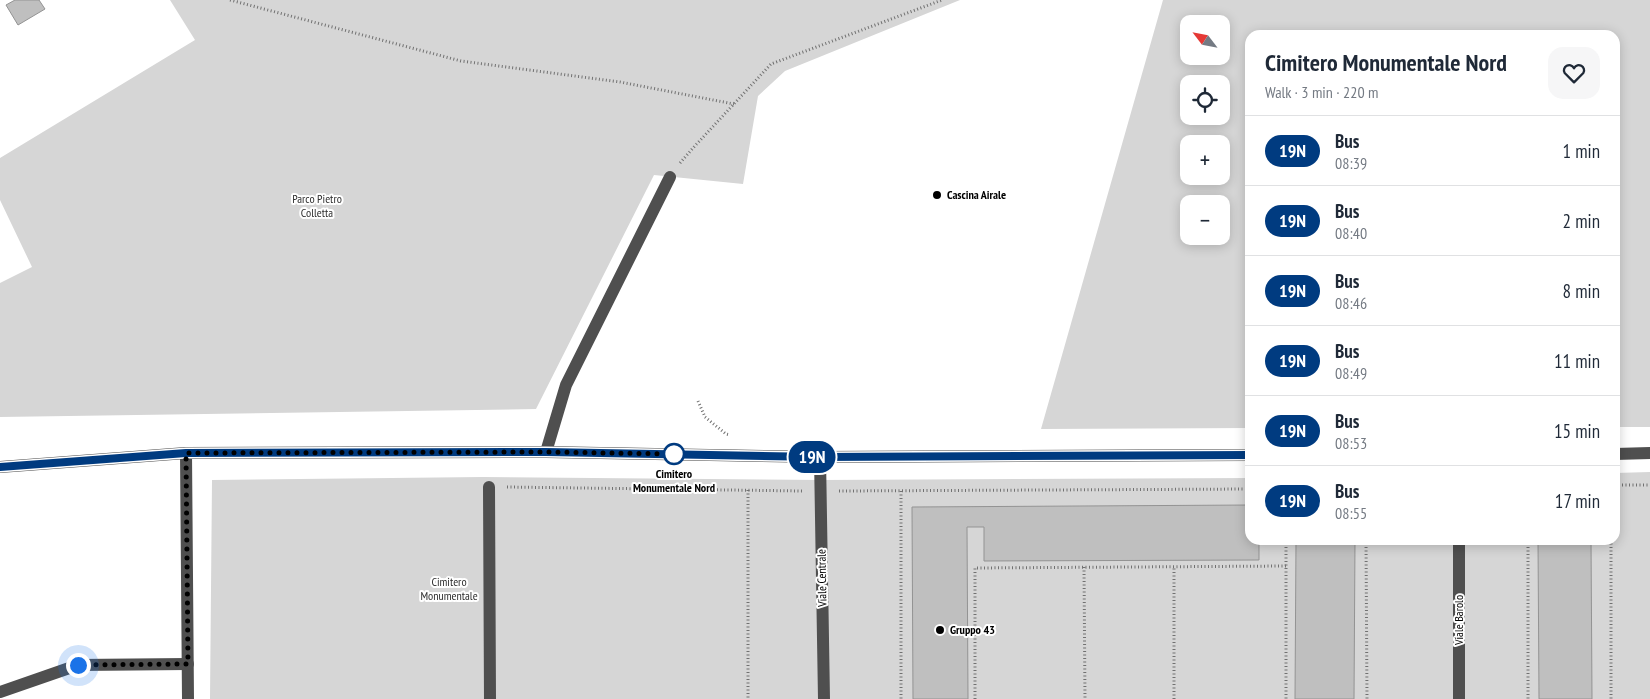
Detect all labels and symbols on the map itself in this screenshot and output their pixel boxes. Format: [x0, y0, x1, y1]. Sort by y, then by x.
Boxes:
north arrow [1180, 15, 1230, 65]
place label: Cascina Airale [947, 187, 1006, 202]
marker: Cascina Airale [931, 189, 943, 201]
park label: Parco Pietro Colletta [292, 191, 342, 220]
line badge: 19N [783, 441, 841, 473]
marker: Cimitero Monumentale Nord [663, 443, 685, 465]
place label: Cimitero Monumentale Nord [633, 466, 715, 495]
street label: Viale Centrale [813, 549, 830, 608]
park label: Cimitero Monumentale [420, 574, 478, 603]
street label: Viale Barolo [1451, 595, 1466, 646]
place label: Gruppo 43 [950, 622, 995, 637]
marker: Gruppo 43 [934, 624, 946, 636]
your location [66, 653, 91, 678]

